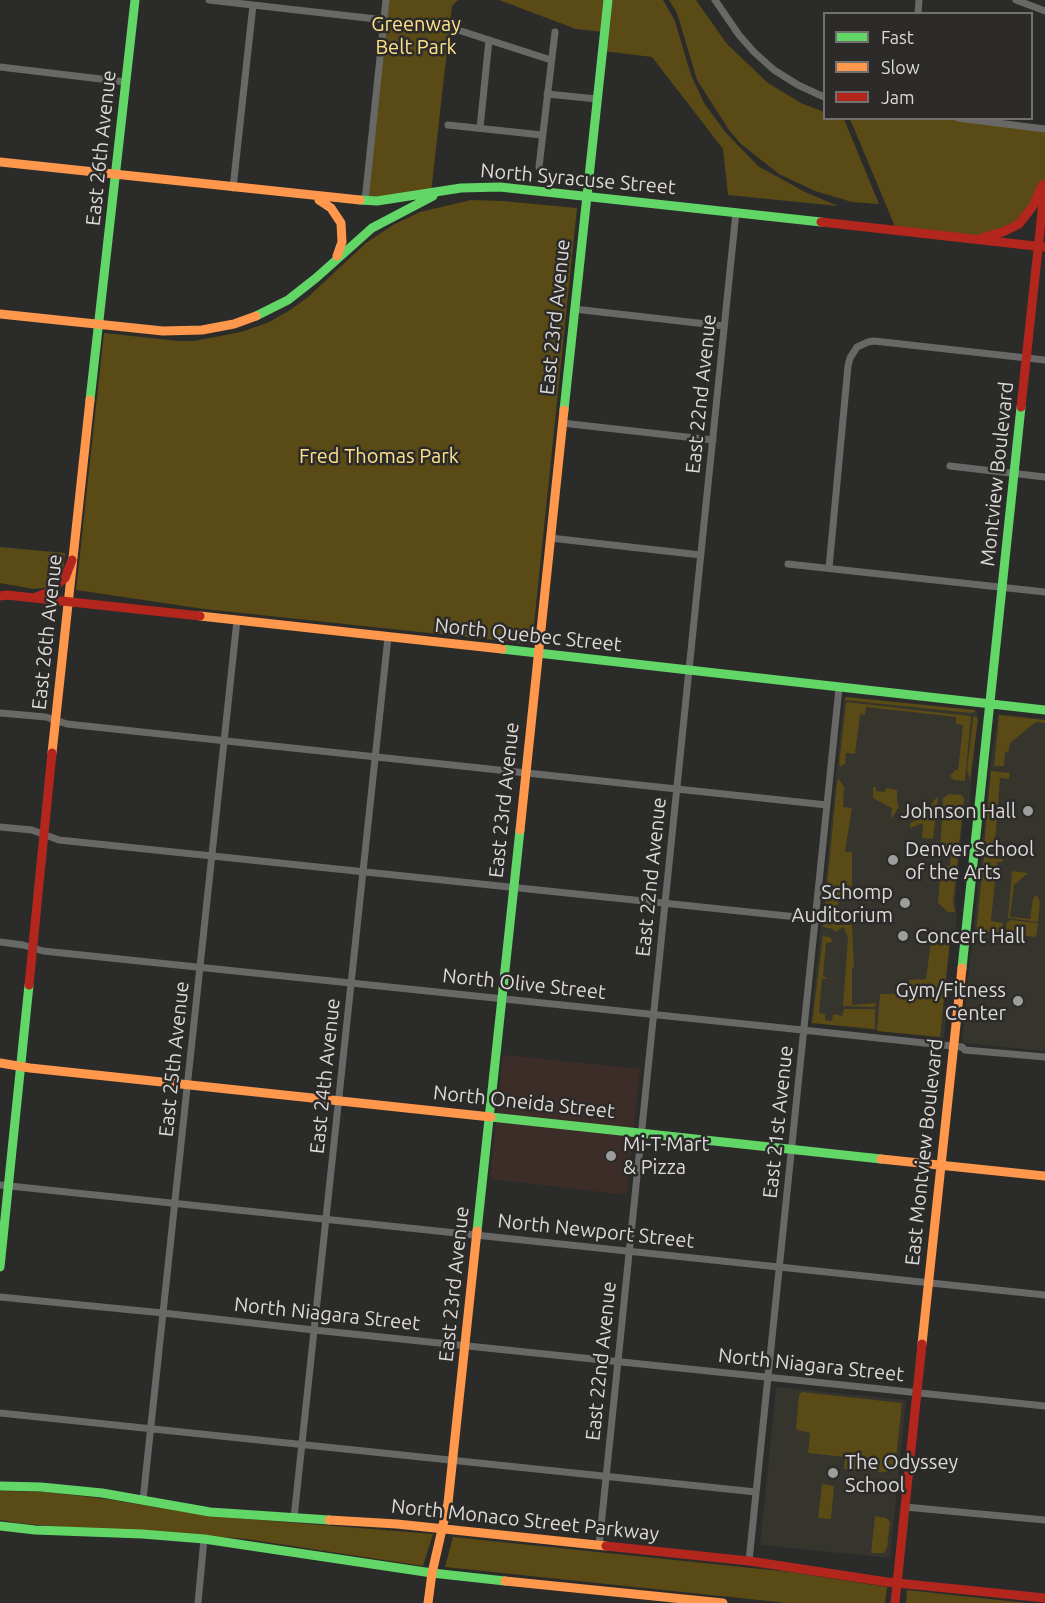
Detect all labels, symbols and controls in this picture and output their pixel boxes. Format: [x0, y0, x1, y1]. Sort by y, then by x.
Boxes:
park label: Greenway Belt Park [371, 12, 461, 59]
legend [823, 12, 1033, 120]
text: Fast [881, 27, 914, 47]
text: Slow [881, 57, 920, 77]
street label: East 26th Avenue [81, 69, 121, 227]
text: Jam [881, 87, 915, 107]
street label: North Syracuse Street [479, 159, 677, 199]
street label: East 23rd Avenue [535, 238, 575, 396]
street label: East 22nd Avenue [681, 313, 721, 475]
street label: Montview Boulevard [975, 380, 1019, 568]
park label: Fred Thomas Park [299, 444, 459, 468]
street label: East 26th Avenue [27, 553, 67, 711]
street label: North Quebec Street [433, 613, 623, 657]
street label: East 23rd Avenue [484, 721, 524, 879]
street label: East 22nd Avenue [631, 796, 671, 958]
place label: Johnson Hall [901, 799, 1016, 823]
marker: Johnson Hall [1021, 804, 1035, 818]
place label: Denver School of the Arts [905, 837, 1034, 884]
marker: Denver School of the Arts [886, 853, 900, 867]
place label: Schomp Auditorium [791, 880, 893, 927]
marker: Schomp Auditorium [898, 896, 912, 910]
place label: Concert Hall [915, 924, 1025, 948]
marker: Concert Hall [896, 929, 910, 943]
street label: North Olive Street [441, 963, 607, 1005]
place label: Gym/Fitness Center [896, 978, 1006, 1025]
street label: East 25th Avenue [154, 980, 194, 1138]
marker: Gym/Fitness Center [1011, 994, 1025, 1008]
street label: East 24th Avenue [305, 997, 345, 1155]
street label: East Montview Boulevard [900, 1037, 948, 1267]
street label: East 21st Avenue [758, 1044, 798, 1200]
street label: North Oneida Street [432, 1081, 616, 1123]
place label: Mi-T-Mart & Pizza [623, 1132, 709, 1179]
marker: Mi-T-Mart & Pizza [604, 1149, 618, 1163]
street label: East 23rd Avenue [434, 1205, 474, 1363]
street label: North Newport Street [497, 1209, 695, 1253]
street label: East 22nd Avenue [581, 1280, 621, 1442]
street label: North Niagara Street [233, 1292, 421, 1336]
street label: North Niagara Street [717, 1343, 905, 1387]
place label: The Odyssey School [845, 1450, 958, 1497]
marker: The Odyssey School [826, 1466, 840, 1480]
street label: North Monaco Street Parkway [390, 1494, 660, 1546]

